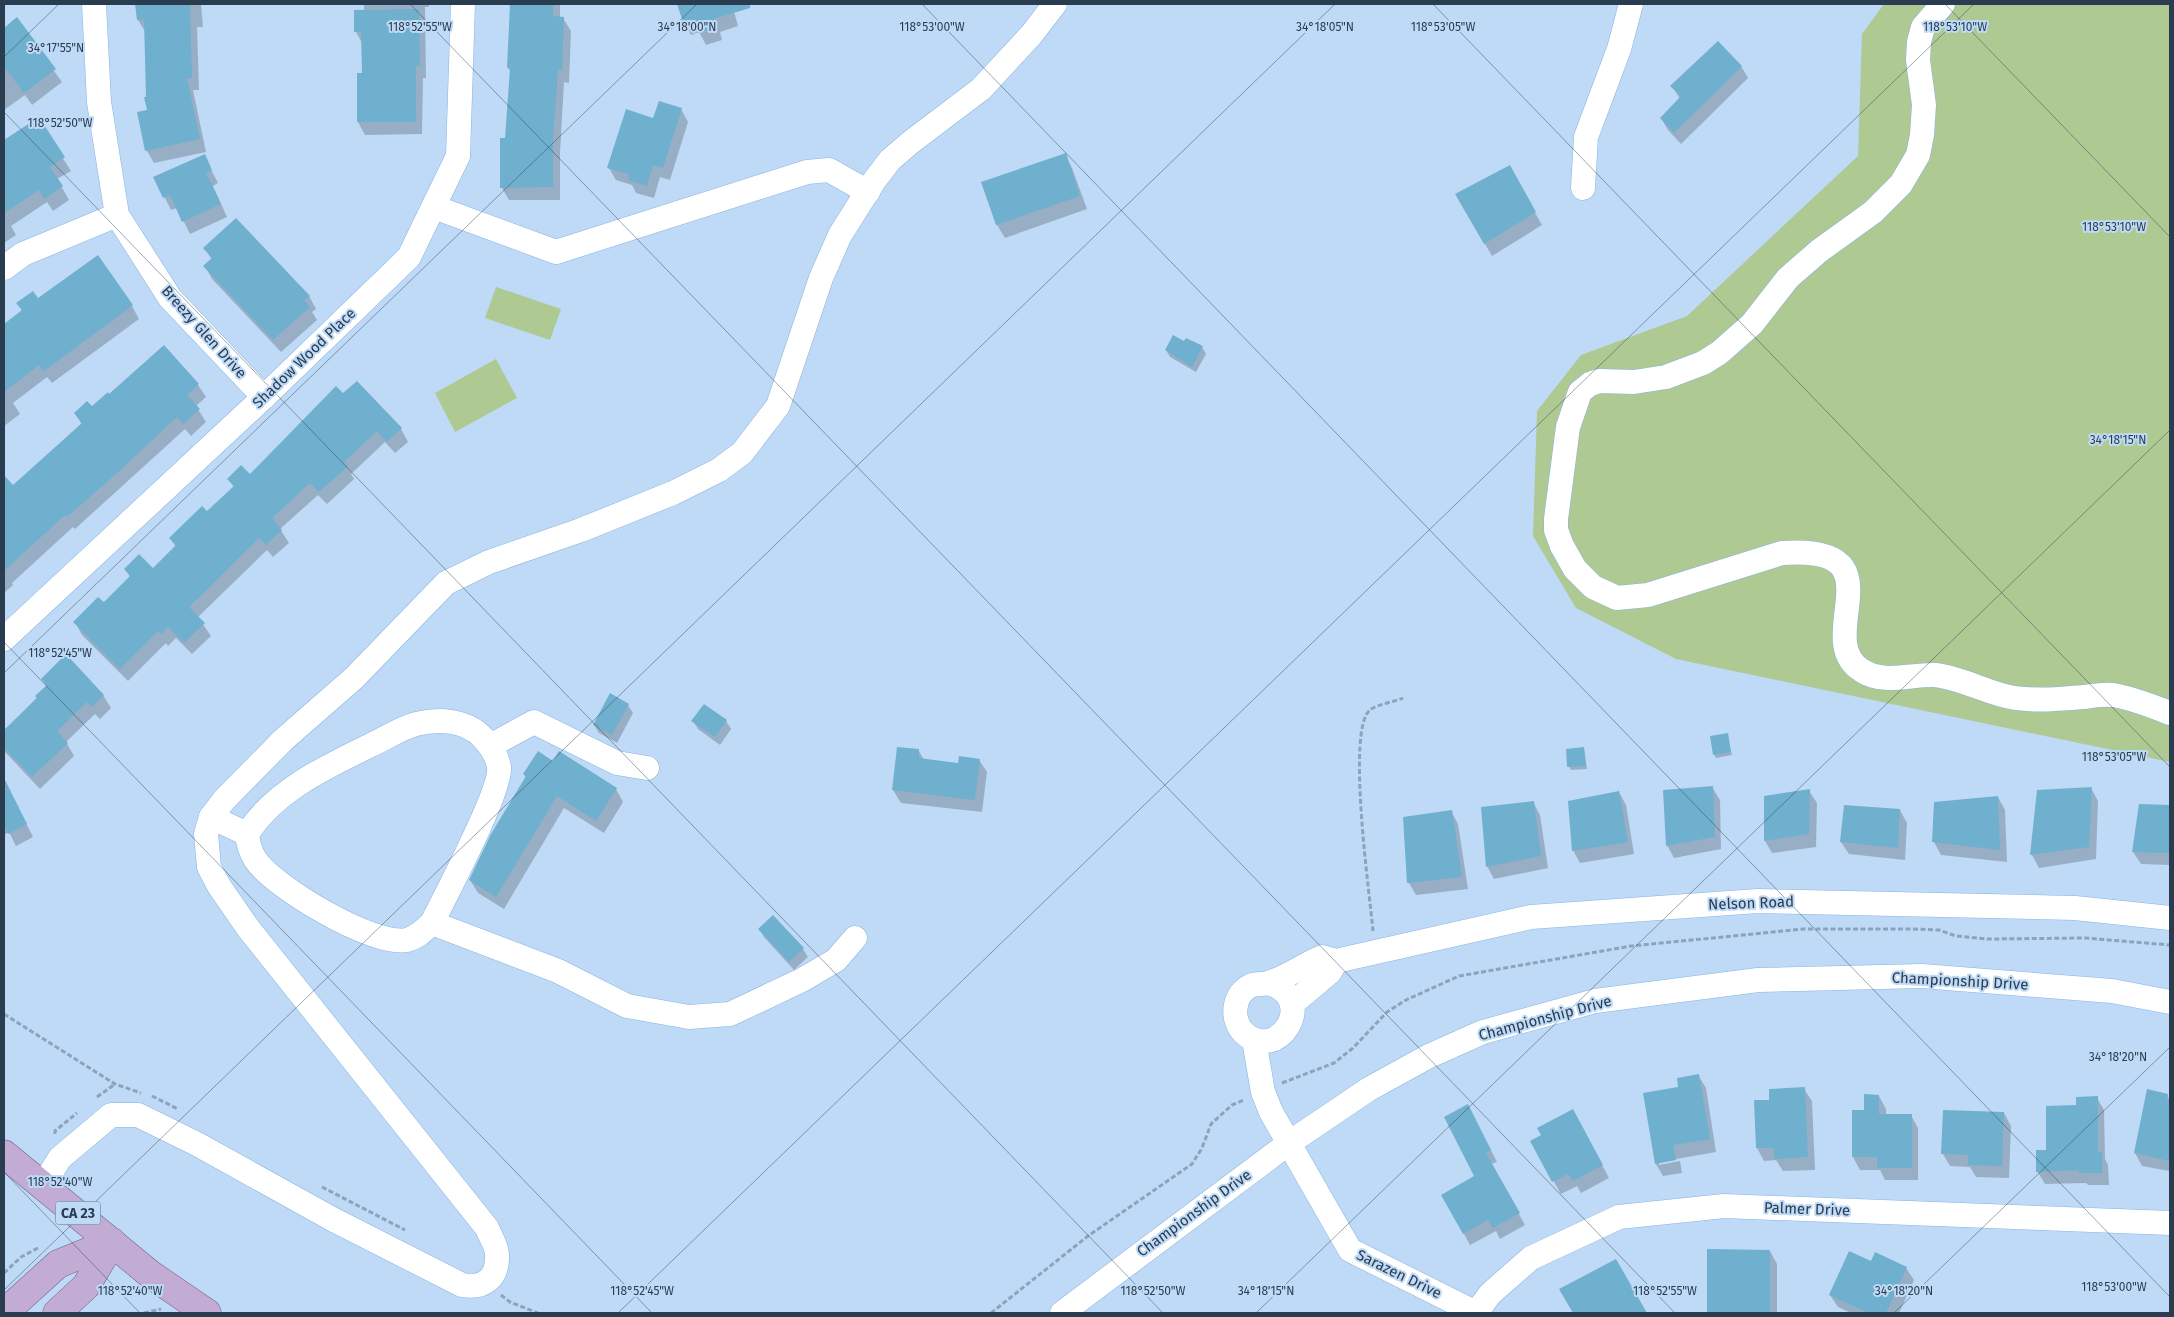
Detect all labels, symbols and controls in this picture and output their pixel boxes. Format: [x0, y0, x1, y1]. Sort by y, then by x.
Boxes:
text: 118°52'55"W [388, 20, 452, 34]
text: 34°18'00"N [658, 20, 716, 34]
text: 118°53'00"W [899, 20, 965, 34]
text: 34°18'05"N [1296, 20, 1354, 34]
text: 118°53'05"W [1411, 20, 1475, 34]
text: 118°53'10"W [1923, 20, 1987, 34]
text: 34°17'55"N [28, 41, 84, 55]
text: 118°52'50"W [28, 116, 93, 130]
text: 118°53'10"W [2082, 220, 2146, 234]
street label: Breezy Glen Drive [158, 282, 250, 382]
street label: Shadow Wood Place [249, 304, 359, 412]
text: 34°18'15"N [2090, 433, 2146, 447]
text: 118°52'45"W [28, 646, 92, 660]
text: 118°53'05"W [2082, 750, 2146, 764]
street label: Nelson Road [1708, 893, 1794, 913]
street label: Championship Drive [1891, 968, 2029, 994]
street label: Championship Drive [1477, 992, 1613, 1044]
text: 34°18'20"N [2089, 1050, 2147, 1064]
street label: Championship Drive [1133, 1166, 1255, 1260]
text: 118°52'40"W [28, 1175, 92, 1189]
street label: Palmer Drive [1764, 1199, 1850, 1219]
road number: CA 23 [56, 1202, 100, 1224]
street label: Sarazen Drive [1354, 1246, 1444, 1302]
text: 118°53'00"W [2081, 1280, 2147, 1294]
text: 118°52'40"W [98, 1284, 162, 1298]
text: 118°52'45"W [610, 1284, 674, 1298]
text: 118°52'50"W [1121, 1284, 1186, 1298]
text: 34°18'15"N [1238, 1284, 1294, 1298]
text: 118°52'55"W [1633, 1284, 1697, 1298]
text: 34°18'20"N [1875, 1284, 1933, 1298]

